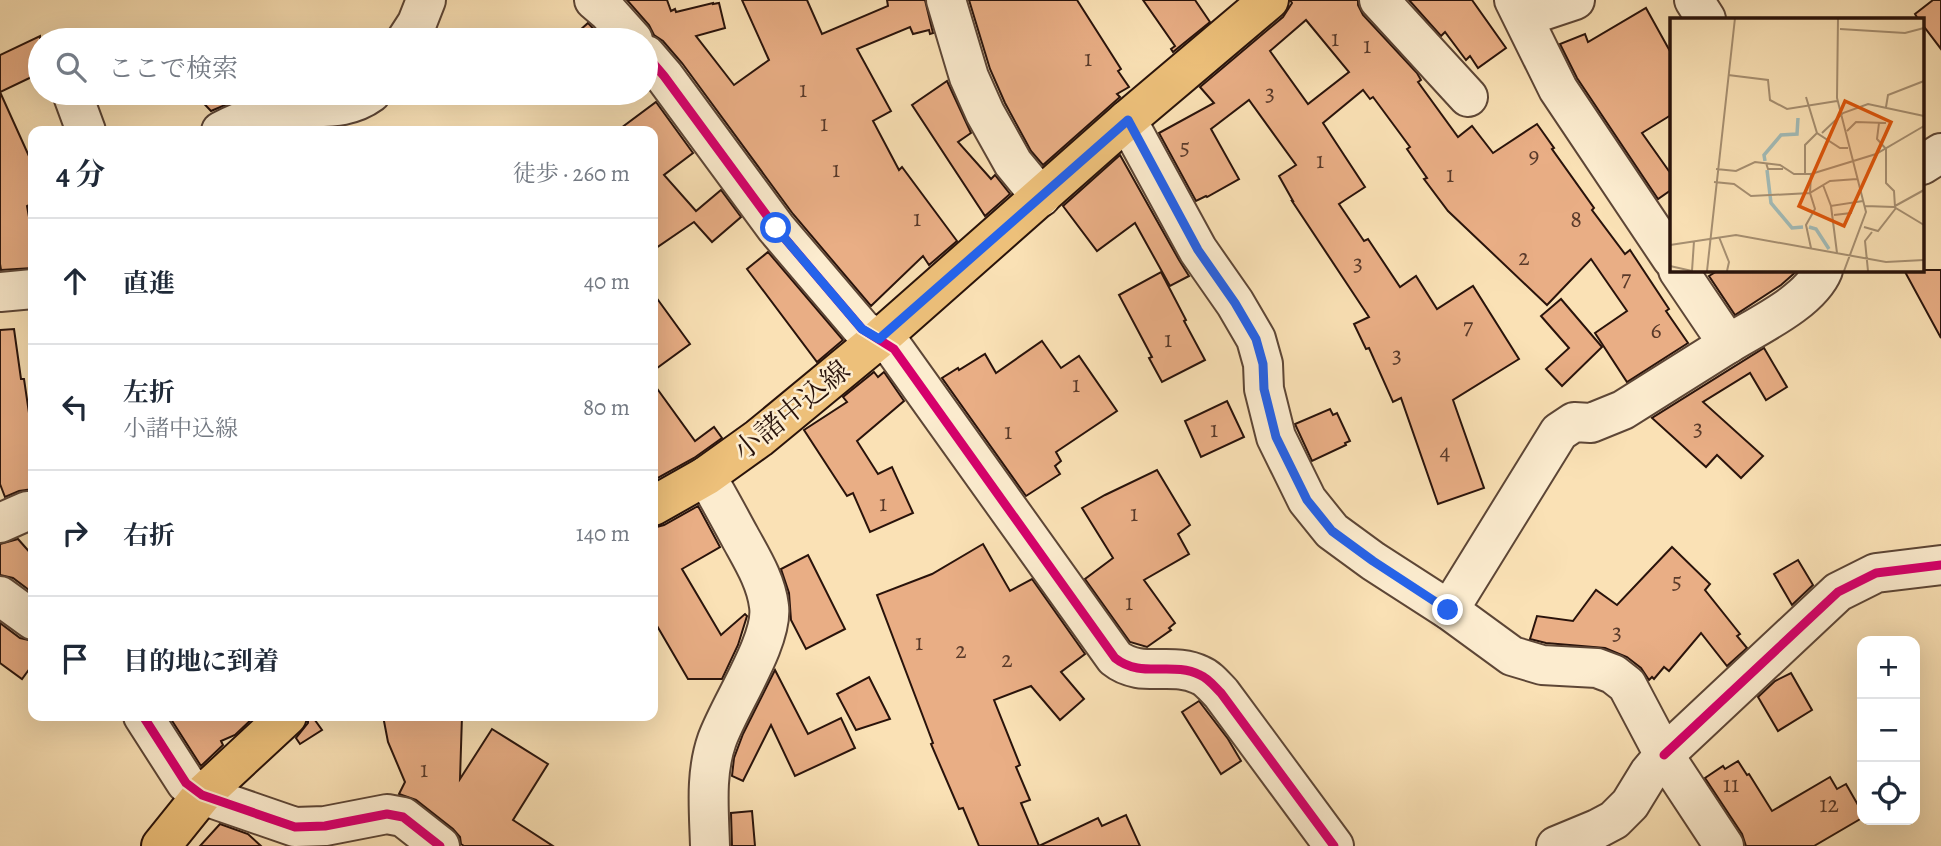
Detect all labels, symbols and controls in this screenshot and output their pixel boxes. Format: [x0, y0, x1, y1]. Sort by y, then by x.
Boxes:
inset map [1670, 18, 1924, 271]
house number: 1 [1331, 22, 1339, 54]
search box [28, 28, 658, 105]
house number: 1 [1363, 29, 1371, 61]
house number: 1 [1084, 42, 1092, 74]
icon: search [52, 48, 90, 86]
text: ここで検索 [108, 51, 238, 86]
house number: 1 [799, 73, 807, 105]
house number: 3 [1265, 77, 1275, 109]
house number: 1 [820, 107, 828, 139]
house number: 5 [1180, 131, 1190, 163]
house number: 9 [1529, 139, 1539, 171]
house number: 1 [1316, 144, 1324, 176]
house number: 1 [832, 153, 840, 185]
text: 4 分 [56, 154, 105, 194]
text: 徒歩 · 260 m [513, 158, 630, 189]
house number: 1 [1446, 158, 1454, 190]
house number: 1 [913, 202, 921, 234]
house number: 8 [1570, 203, 1582, 235]
route start [760, 212, 791, 243]
house number: 2 [1518, 241, 1530, 273]
house number: 3 [1353, 247, 1363, 279]
icon: ahead [56, 262, 94, 300]
house number: 7 [1621, 262, 1632, 294]
text: 直進 [123, 266, 175, 301]
text: 40 m [584, 266, 630, 297]
house number: 7 [1463, 310, 1474, 342]
house number: 6 [1650, 314, 1662, 346]
house number: 1 [1164, 323, 1172, 355]
house number: 3 [1392, 339, 1402, 371]
street label: 小諸中込線 [725, 352, 858, 470]
house number: 1 [1072, 368, 1080, 400]
text: 左折 [123, 375, 175, 410]
icon: left [56, 388, 94, 426]
text: 80 m [583, 392, 630, 423]
house number: 3 [1693, 412, 1703, 444]
text: 小諸中込線 [123, 413, 238, 444]
house number: 1 [1210, 413, 1218, 445]
house number: 1 [1004, 415, 1012, 447]
house number: 4 [1440, 435, 1451, 467]
house number: 1 [879, 487, 887, 519]
house number: 1 [1130, 497, 1138, 529]
icon: right [56, 514, 94, 552]
text: 右折 [123, 518, 175, 553]
text: 140 m [576, 518, 630, 549]
house number: 5 [1672, 565, 1682, 597]
house number: 1 [1125, 586, 1133, 618]
route end [1432, 594, 1463, 625]
house number: 3 [1612, 616, 1622, 648]
house number: 1 [915, 626, 923, 658]
house number: 2 [955, 634, 967, 666]
map controls [1857, 636, 1920, 825]
button: + [1857, 636, 1920, 699]
icon: arrive [56, 640, 94, 678]
house number: 2 [1001, 643, 1013, 675]
text: 目的地に到着 [123, 644, 279, 679]
button: − [1857, 699, 1920, 762]
house number: 1 [420, 753, 428, 785]
button: locate [1857, 762, 1920, 825]
house number: 11 [1723, 768, 1739, 800]
house number: 12 [1819, 788, 1839, 820]

